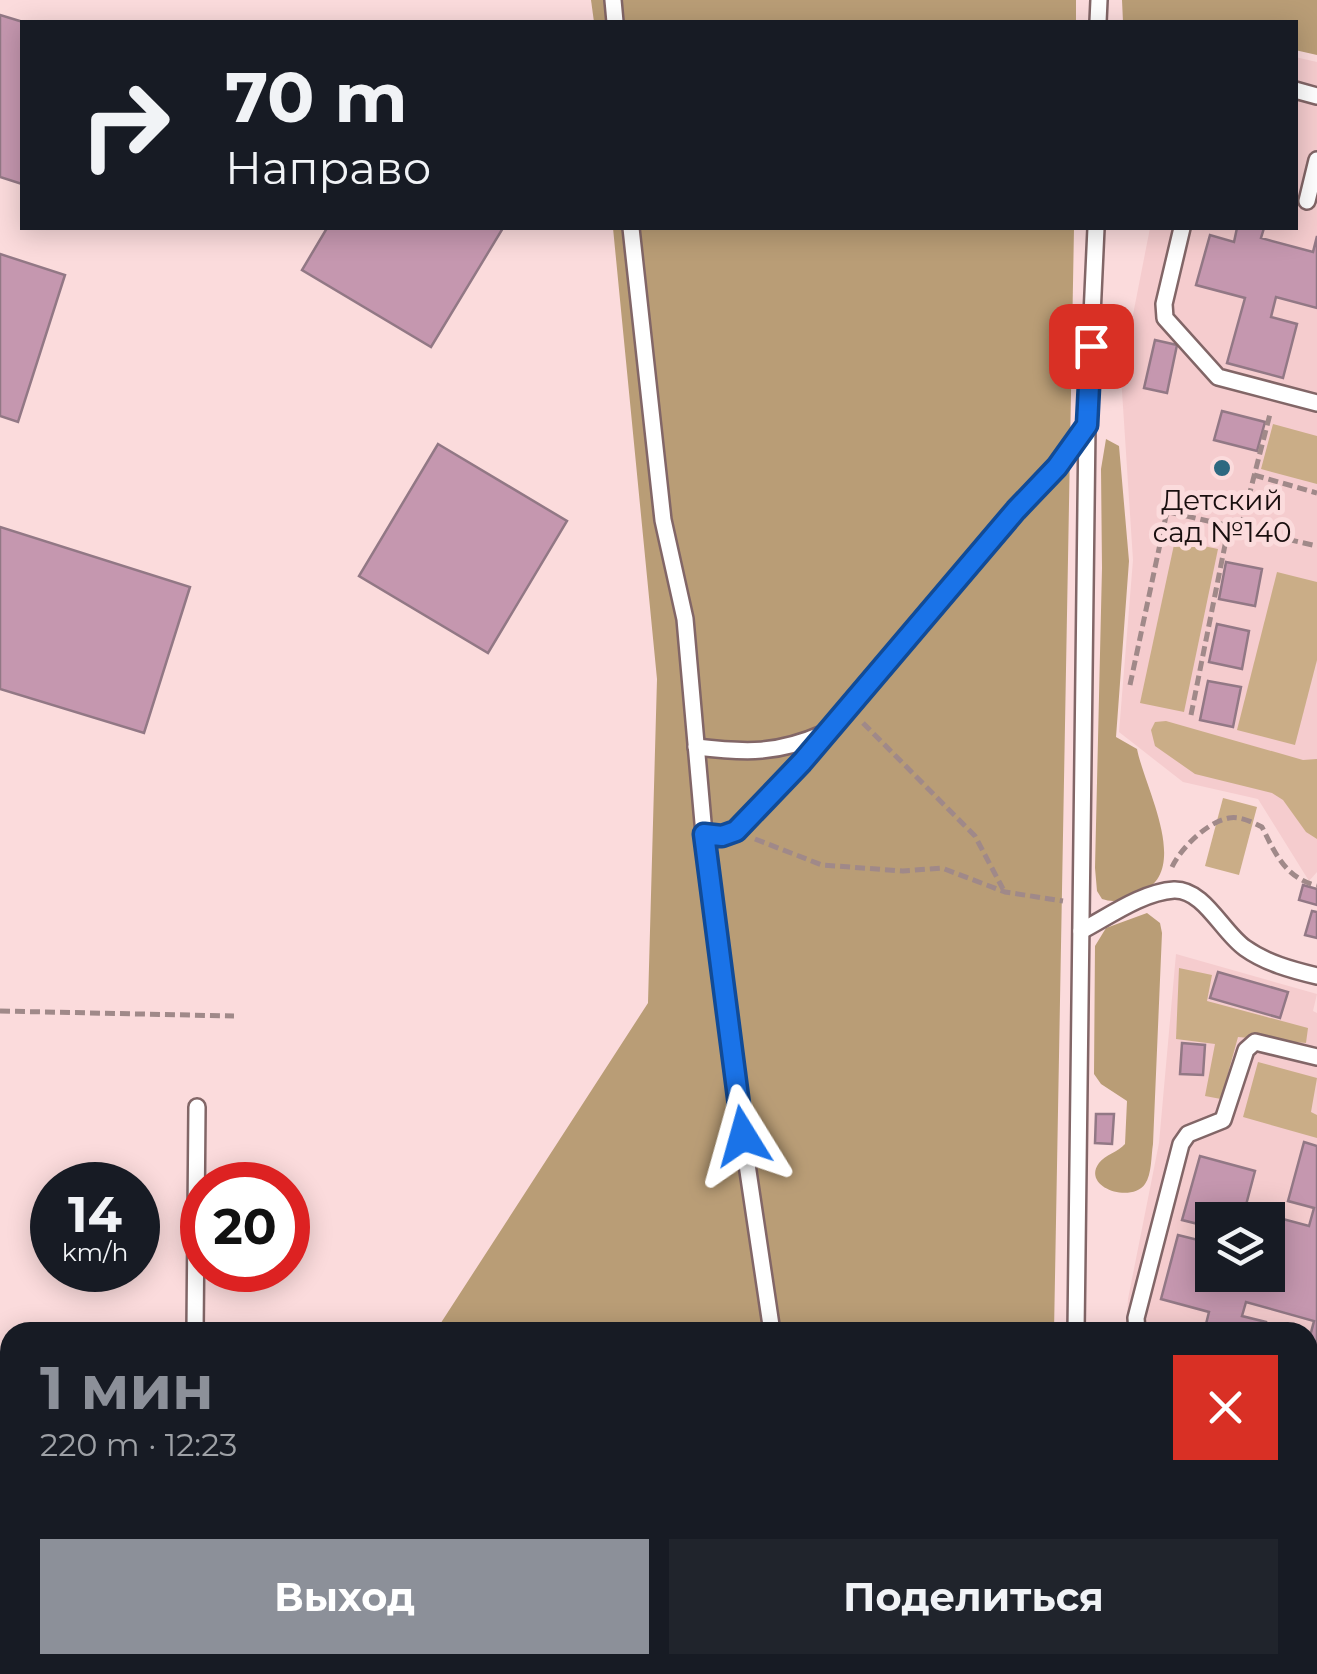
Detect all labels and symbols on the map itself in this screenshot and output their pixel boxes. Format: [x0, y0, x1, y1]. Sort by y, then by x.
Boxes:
pin [1049, 304, 1134, 389]
marker: Детский сад №140 [1211, 457, 1233, 479]
place label: Детский сад №140 [1152, 483, 1292, 549]
position arrow [691, 1084, 795, 1188]
speed limit sign: 20 [180, 1162, 310, 1292]

